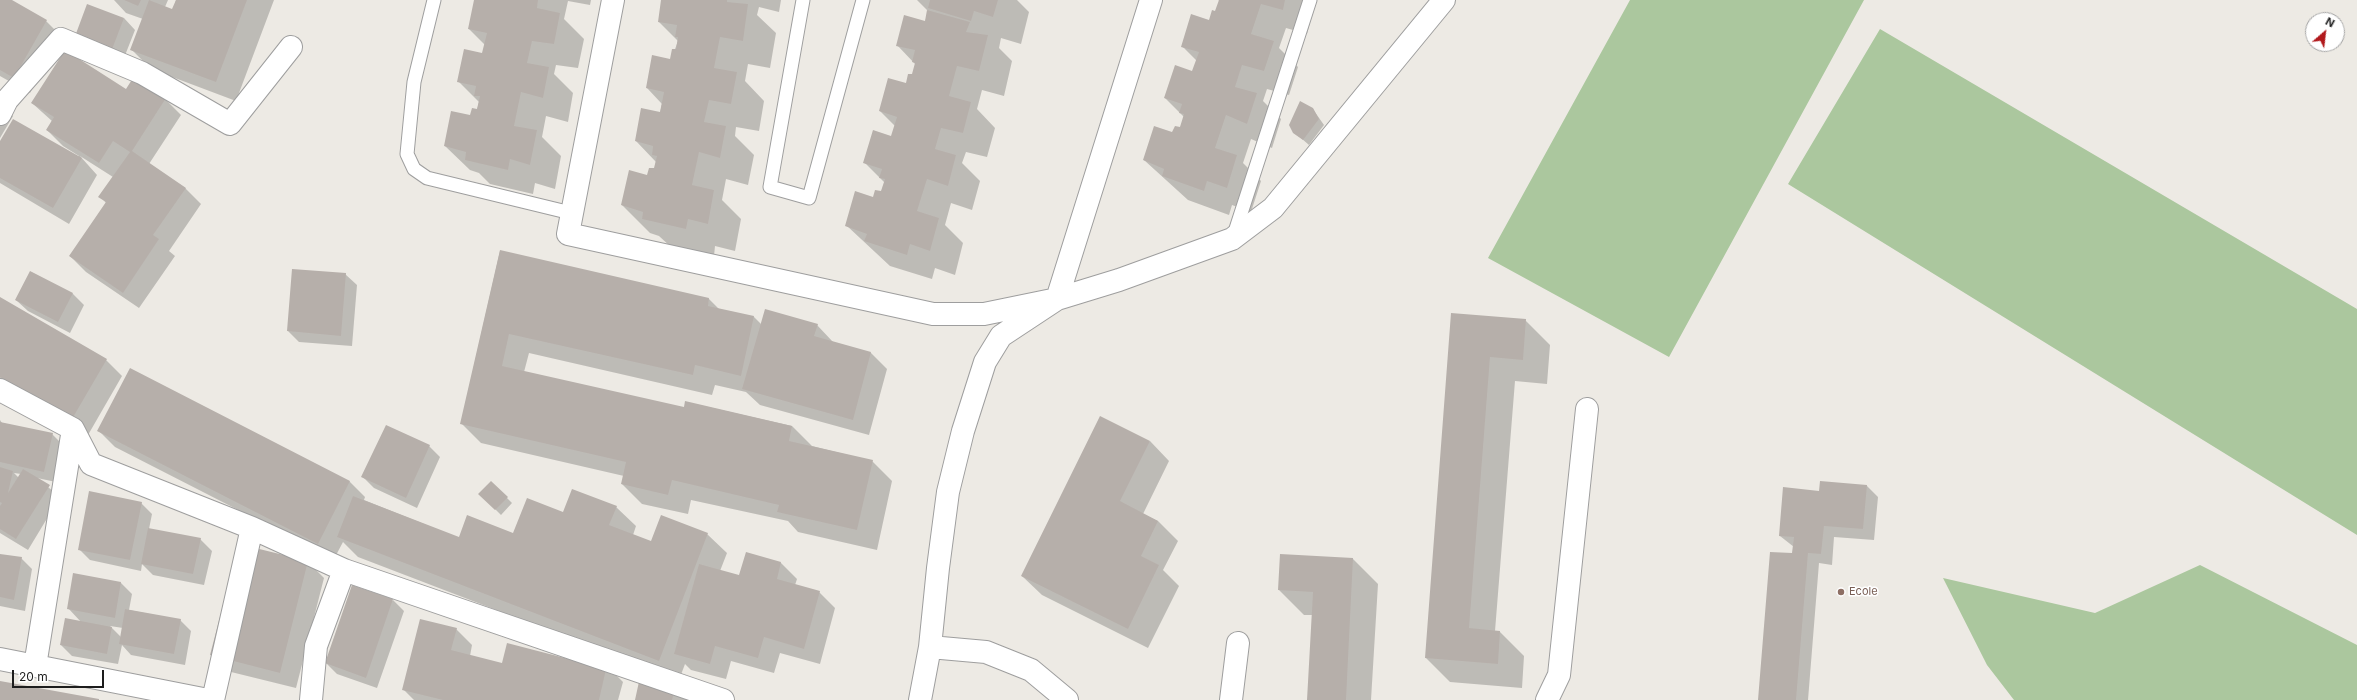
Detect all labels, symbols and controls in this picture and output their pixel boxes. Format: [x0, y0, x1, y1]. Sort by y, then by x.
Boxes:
north arrow [2305, 12, 2345, 52]
text: N [2323, 14, 2337, 30]
place label: Ecole [1849, 585, 1878, 599]
marker: Ecole [1836, 587, 1846, 597]
scale bar [14, 662, 106, 688]
text: 20 m [19, 669, 48, 684]

